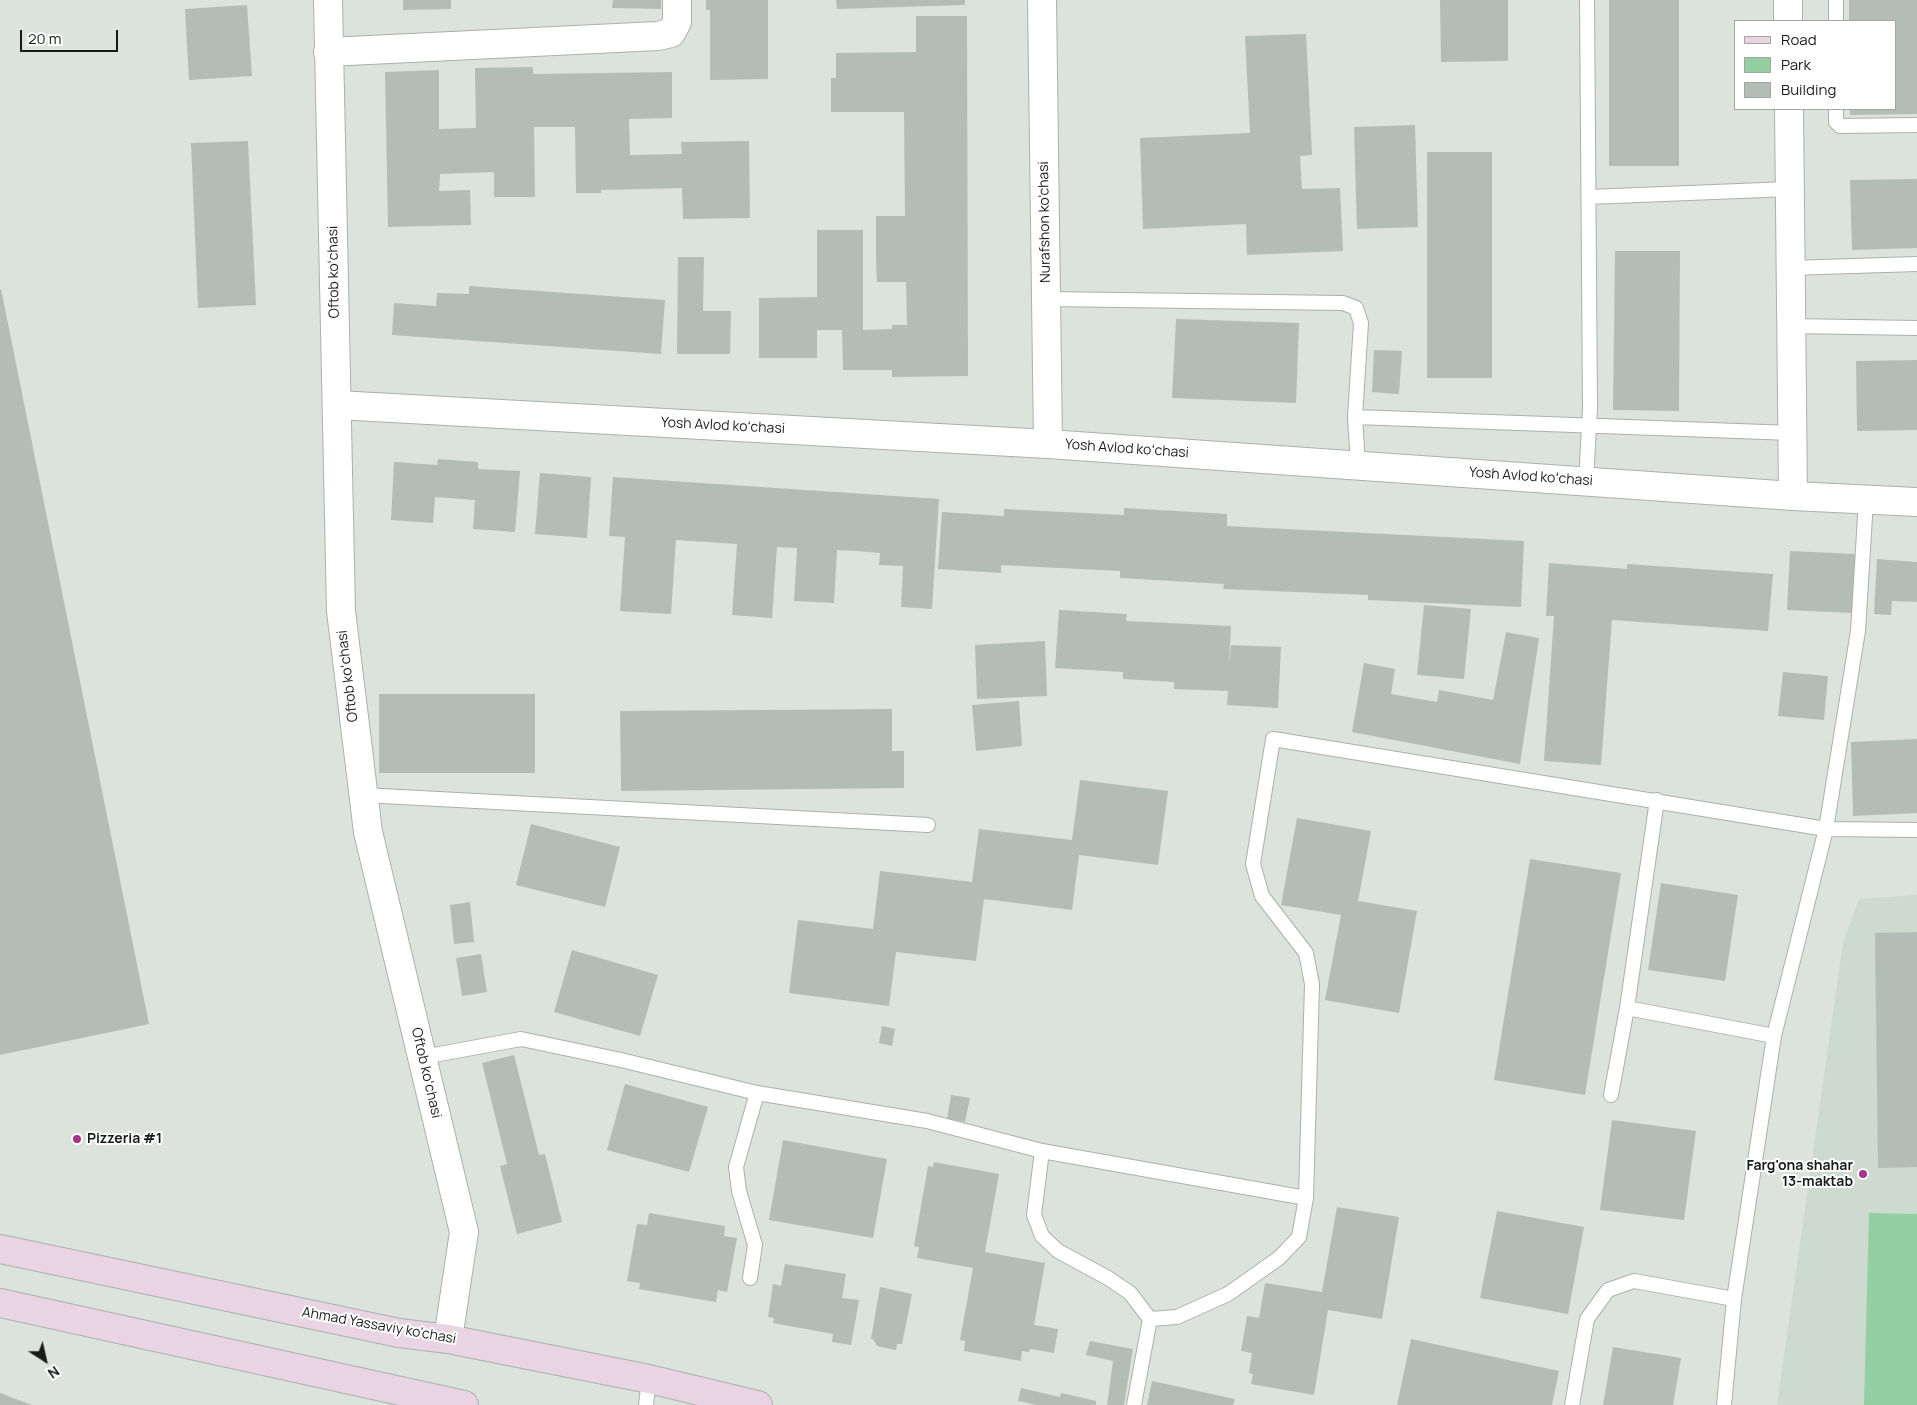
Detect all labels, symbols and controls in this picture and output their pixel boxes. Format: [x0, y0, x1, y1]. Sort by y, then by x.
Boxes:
scale bar [22, 20, 120, 52]
legend [1734, 20, 1897, 110]
text: 20 m [28, 28, 61, 49]
text: Road [1781, 29, 1817, 50]
text: Park [1781, 54, 1811, 75]
text: Building [1781, 79, 1836, 100]
street label: Nurafshon ko'chasi [1036, 161, 1054, 283]
street label: Oftob koʻchasi [325, 226, 343, 318]
street label: Yosh Avlod koʻchasi [661, 414, 785, 438]
street label: Yosh Avlod koʻchasi [1065, 436, 1189, 462]
street label: Yosh Avlod koʻchasi [1469, 464, 1593, 490]
street label: Oftob koʻchasi [334, 629, 362, 723]
street label: Oftob koʻchasi [407, 1026, 445, 1120]
place label: Pizzeria #1 [87, 1131, 162, 1147]
marker: Pizzeria #1 [71, 1133, 83, 1145]
place label: Farg'ona shahar 13-maktab [1746, 1158, 1853, 1190]
marker: Farg'ona shahar 13-maktab [1857, 1168, 1869, 1180]
street label: Ahmad Yassaviy ko'chasi [301, 1304, 457, 1348]
north arrow [20, 1335, 70, 1385]
text: N [44, 1362, 63, 1383]

